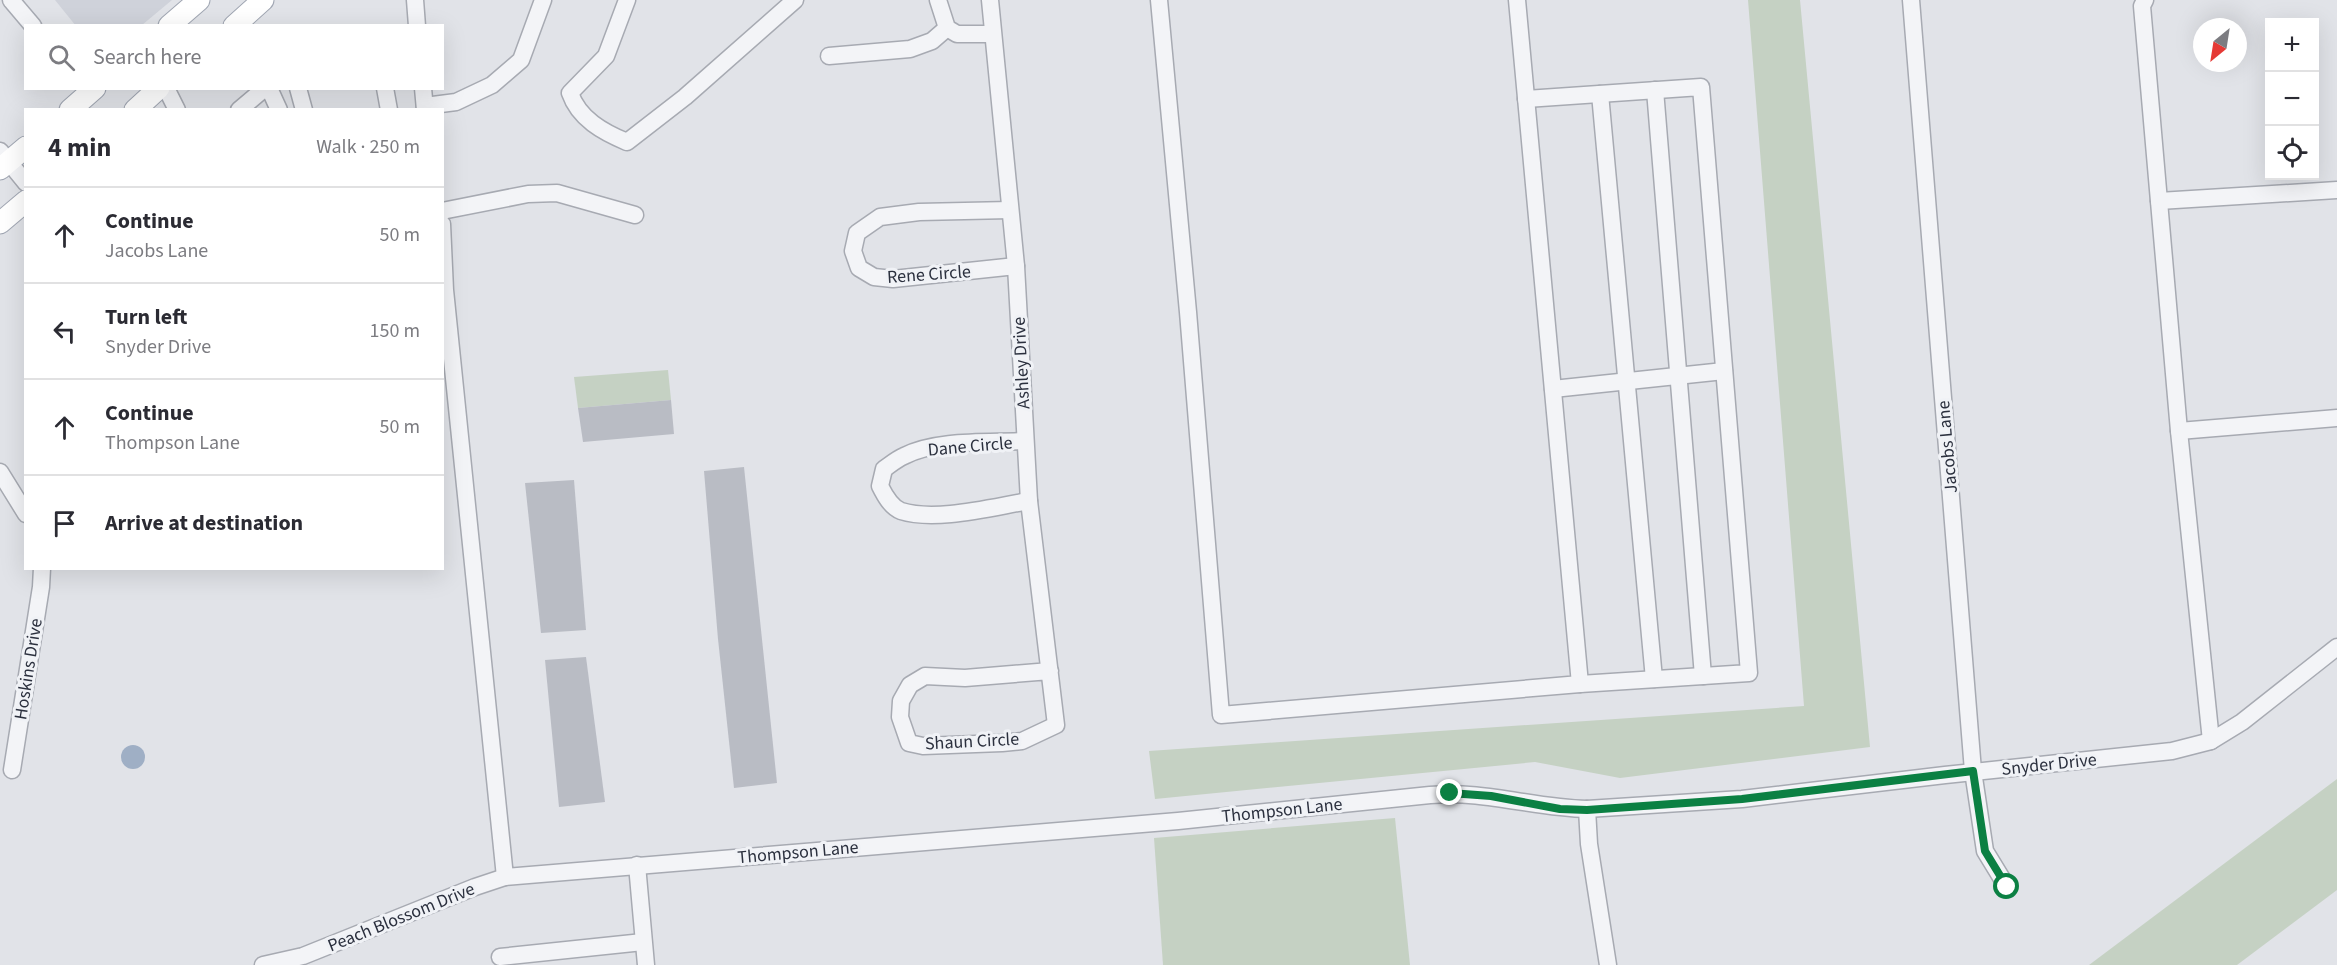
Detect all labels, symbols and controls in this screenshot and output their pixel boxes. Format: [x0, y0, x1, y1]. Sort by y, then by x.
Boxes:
north arrow [2193, 18, 2247, 72]
map controls [2265, 18, 2319, 180]
button: + [2265, 18, 2319, 72]
search box [24, 24, 444, 90]
icon: search [45, 41, 78, 74]
text: Search here [93, 41, 201, 73]
button: − [2265, 72, 2319, 126]
button: locate [2265, 126, 2319, 180]
text: 4 min [48, 129, 111, 166]
text: Walk · 250 m [316, 133, 420, 161]
text: Continue [105, 205, 194, 237]
icon: ahead [48, 219, 81, 252]
text: 50 m [380, 221, 420, 249]
text: Jacobs Lane [105, 237, 208, 265]
street label: Rene Circle [886, 259, 972, 290]
text: Turn left [105, 301, 187, 333]
icon: left [48, 315, 81, 348]
street label: Ashley Drive [1007, 316, 1036, 410]
text: 150 m [370, 317, 420, 345]
text: Snyder Drive [105, 333, 211, 361]
text: Continue [105, 397, 194, 429]
street label: Jacobs Lane [1931, 400, 1964, 494]
icon: ahead [48, 411, 81, 444]
text: 50 m [380, 413, 420, 441]
text: Thompson Lane [105, 429, 240, 457]
street label: Dane Circle [927, 430, 1014, 463]
icon: arrive [48, 507, 81, 540]
text: Arrive at destination [105, 507, 303, 539]
street label: Hoskins Drive [8, 617, 49, 722]
street label: Shaun Circle [924, 727, 1020, 756]
street label: Snyder Drive [2000, 747, 2098, 782]
route end [1436, 779, 1462, 805]
street label: Thompson Lane [1220, 792, 1344, 829]
street label: Thompson Lane [736, 835, 860, 870]
route start [1993, 873, 2019, 899]
street label: Peach Blossom Drive [324, 877, 478, 958]

